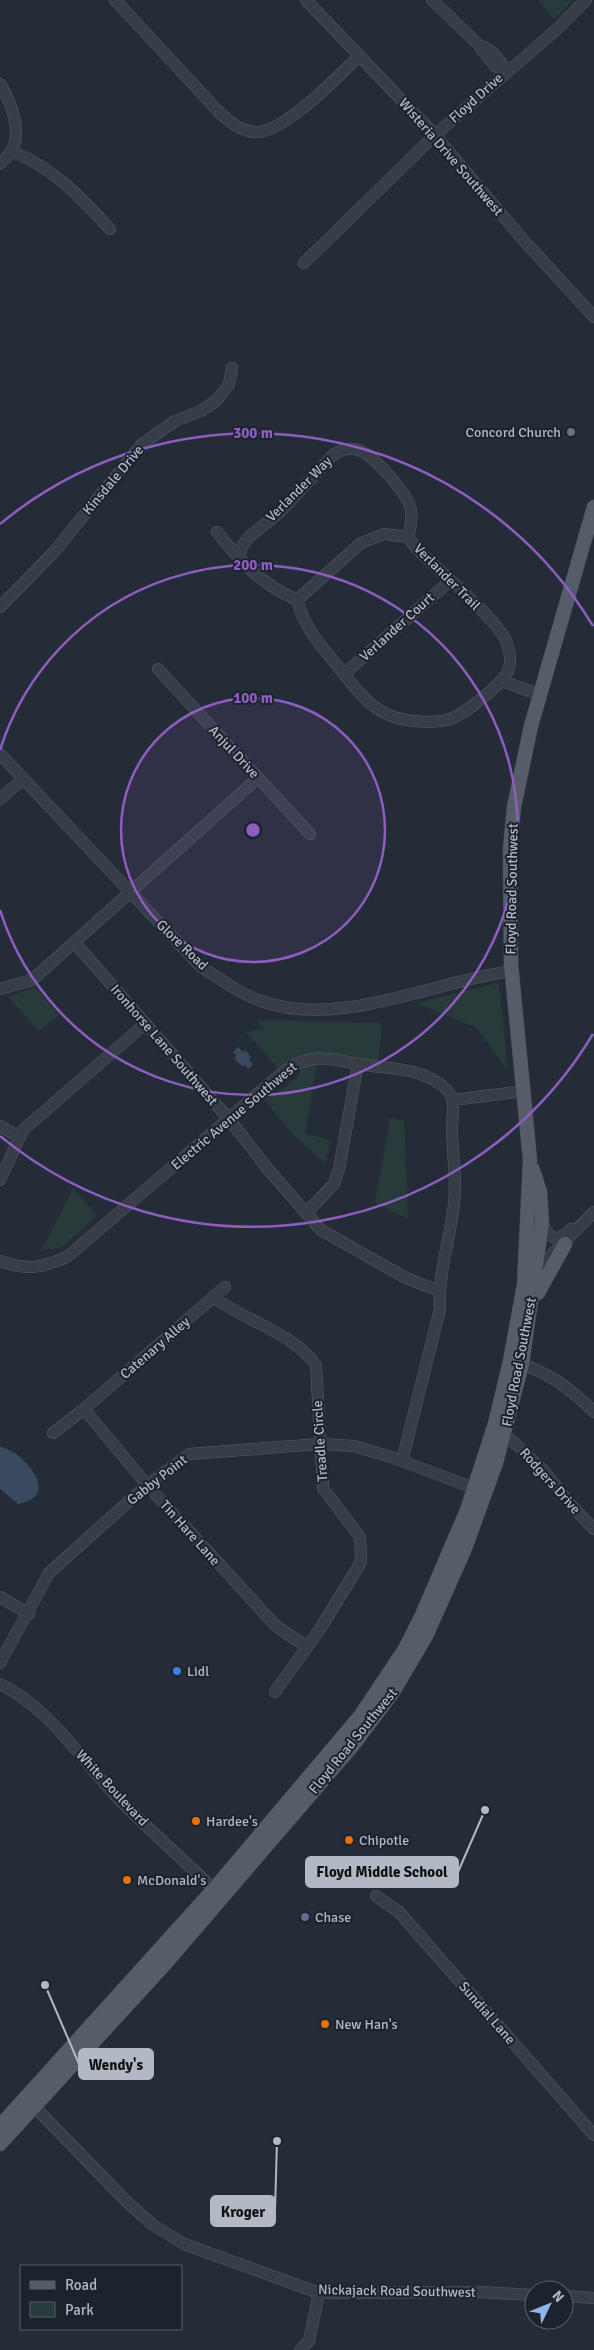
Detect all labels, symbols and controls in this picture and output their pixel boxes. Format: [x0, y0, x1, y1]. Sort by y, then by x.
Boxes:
street label: Floyd Drive [446, 69, 506, 127]
street label: Wisteria Drive Southwest [395, 95, 507, 219]
text: 300 m [233, 424, 273, 442]
place label: Concord Church [466, 424, 561, 441]
marker: Concord Church [565, 426, 577, 438]
street label: Kinsdale Drive [79, 442, 147, 518]
street label: Verlander Way [263, 452, 336, 525]
street label: Verlander Trail [410, 540, 484, 614]
text: 200 m [233, 556, 273, 574]
street label: Verlander Court [356, 589, 438, 665]
text: 100 m [233, 689, 273, 707]
street label: Anjul Drive [205, 722, 263, 782]
centre of rings [244, 821, 262, 839]
street label: Floyd Road Southwest [502, 823, 522, 955]
street label: Glore Road [153, 916, 211, 974]
street label: Ironhorse Lane Southwest [107, 981, 221, 1109]
street label: Electric Avenue Southwest [168, 1058, 300, 1174]
street label: Floyd Road Southwest [498, 1296, 540, 1428]
street label: Catenary Alley [117, 1313, 194, 1383]
street label: Treadle Circle [309, 1400, 331, 1482]
street label: Rodgers Drive [516, 1444, 584, 1518]
street label: Gabby Point [124, 1451, 191, 1509]
street label: Tin Hare Lane [156, 1497, 224, 1569]
place label: Lidl [187, 1663, 209, 1680]
marker: Lidl [171, 1665, 183, 1677]
street label: Floyd Road Southwest [305, 1685, 401, 1797]
street label: White Boulevard [72, 1746, 152, 1830]
place label: Hardee's [206, 1813, 258, 1830]
marker: Hardee's [190, 1815, 202, 1827]
place label: Chipotle [359, 1832, 409, 1849]
marker: Chipotle [343, 1834, 355, 1846]
callout: Floyd Middle School [306, 1857, 458, 1887]
text: Floyd Middle School [316, 1863, 448, 1881]
place label: McDonald's [137, 1872, 206, 1889]
marker: McDonald's [121, 1874, 133, 1886]
place label: Chase [315, 1909, 351, 1926]
marker: Chase [299, 1911, 311, 1923]
street label: Sundial Lane [455, 1978, 519, 2048]
place label: New Han's [335, 2016, 398, 2033]
marker: New Han's [319, 2018, 331, 2030]
callout: Wendy's [79, 2049, 153, 2079]
text: Wendy's [89, 2056, 143, 2074]
callout: Kroger [211, 2196, 275, 2226]
text: Kroger [221, 2203, 265, 2221]
legend [20, 2265, 182, 2330]
text: Road [65, 2276, 97, 2294]
north arrow [524, 2280, 574, 2330]
street label: Nickajack Road Southwest [318, 2281, 476, 2301]
text: N [549, 2287, 568, 2306]
text: Park [65, 2301, 94, 2319]

